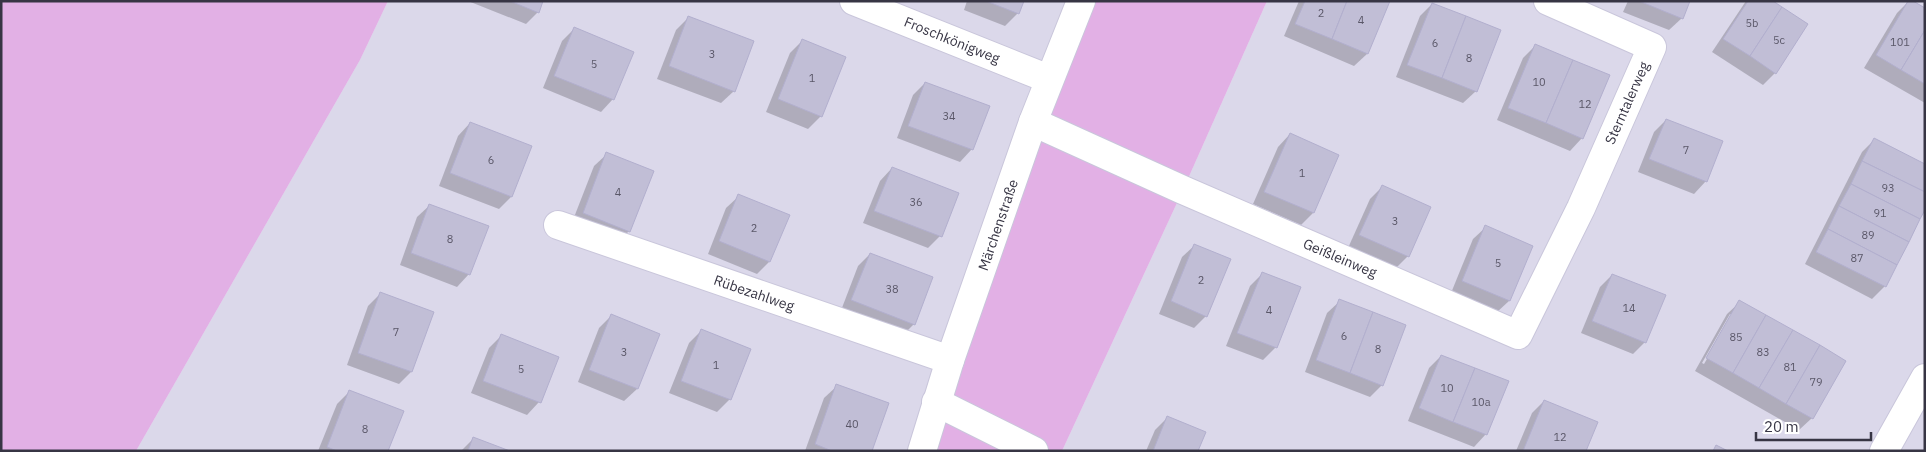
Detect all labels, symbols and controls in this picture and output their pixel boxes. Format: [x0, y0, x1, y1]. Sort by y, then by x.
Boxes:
house number: 2 [1318, 6, 1324, 20]
street label: Froschkönigweg [901, 13, 1003, 68]
house number: 4 [1358, 13, 1365, 27]
house number: 5b [1746, 16, 1758, 30]
house number: 5c [1773, 33, 1786, 47]
house number: 101 [1890, 35, 1910, 49]
house number: 6 [1432, 36, 1438, 50]
house number: 3 [709, 47, 715, 61]
house number: 8 [1466, 51, 1472, 65]
house number: 5 [591, 57, 597, 71]
street label: Sterntalerweg [1601, 58, 1653, 147]
house number: 1 [809, 71, 816, 85]
house number: 10 [1532, 75, 1546, 89]
house number: 12 [1578, 97, 1592, 111]
house number: 34 [942, 109, 956, 123]
house number: 7 [1683, 143, 1689, 157]
house number: 6 [488, 153, 494, 167]
house number: 1 [1299, 166, 1306, 180]
street label: Märchenstraße [974, 177, 1022, 273]
house number: 93 [1881, 181, 1895, 195]
house number: 4 [615, 185, 622, 199]
house number: 36 [909, 195, 923, 209]
house number: 91 [1873, 206, 1887, 220]
house number: 3 [1392, 214, 1398, 228]
house number: 2 [751, 221, 757, 235]
house number: 89 [1861, 228, 1875, 242]
house number: 8 [447, 232, 453, 246]
street label: Geißleinweg [1300, 234, 1380, 282]
house number: 87 [1850, 251, 1864, 265]
house number: 5 [1495, 256, 1501, 270]
street label: Rübezahlweg [711, 271, 797, 315]
house number: 2 [1198, 273, 1204, 287]
house number: 38 [885, 282, 899, 296]
house number: 14 [1622, 301, 1636, 315]
house number: 4 [1266, 303, 1273, 317]
house number: 7 [393, 325, 399, 339]
house number: 6 [1341, 329, 1347, 343]
house number: 85 [1729, 330, 1743, 344]
house number: 8 [1375, 342, 1381, 356]
house number: 3 [621, 345, 627, 359]
house number: 83 [1756, 345, 1770, 359]
house number: 1 [713, 358, 720, 372]
house number: 81 [1783, 360, 1797, 374]
house number: 5 [518, 362, 524, 376]
house number: 79 [1809, 375, 1823, 389]
house number: 10 [1440, 381, 1454, 395]
house number: 10a [1471, 395, 1491, 409]
scale bar [1756, 410, 1871, 442]
house number: 40 [845, 417, 859, 431]
text: 20 m [1764, 417, 1799, 436]
house number: 8 [362, 422, 368, 436]
house number: 12 [1553, 430, 1567, 444]

